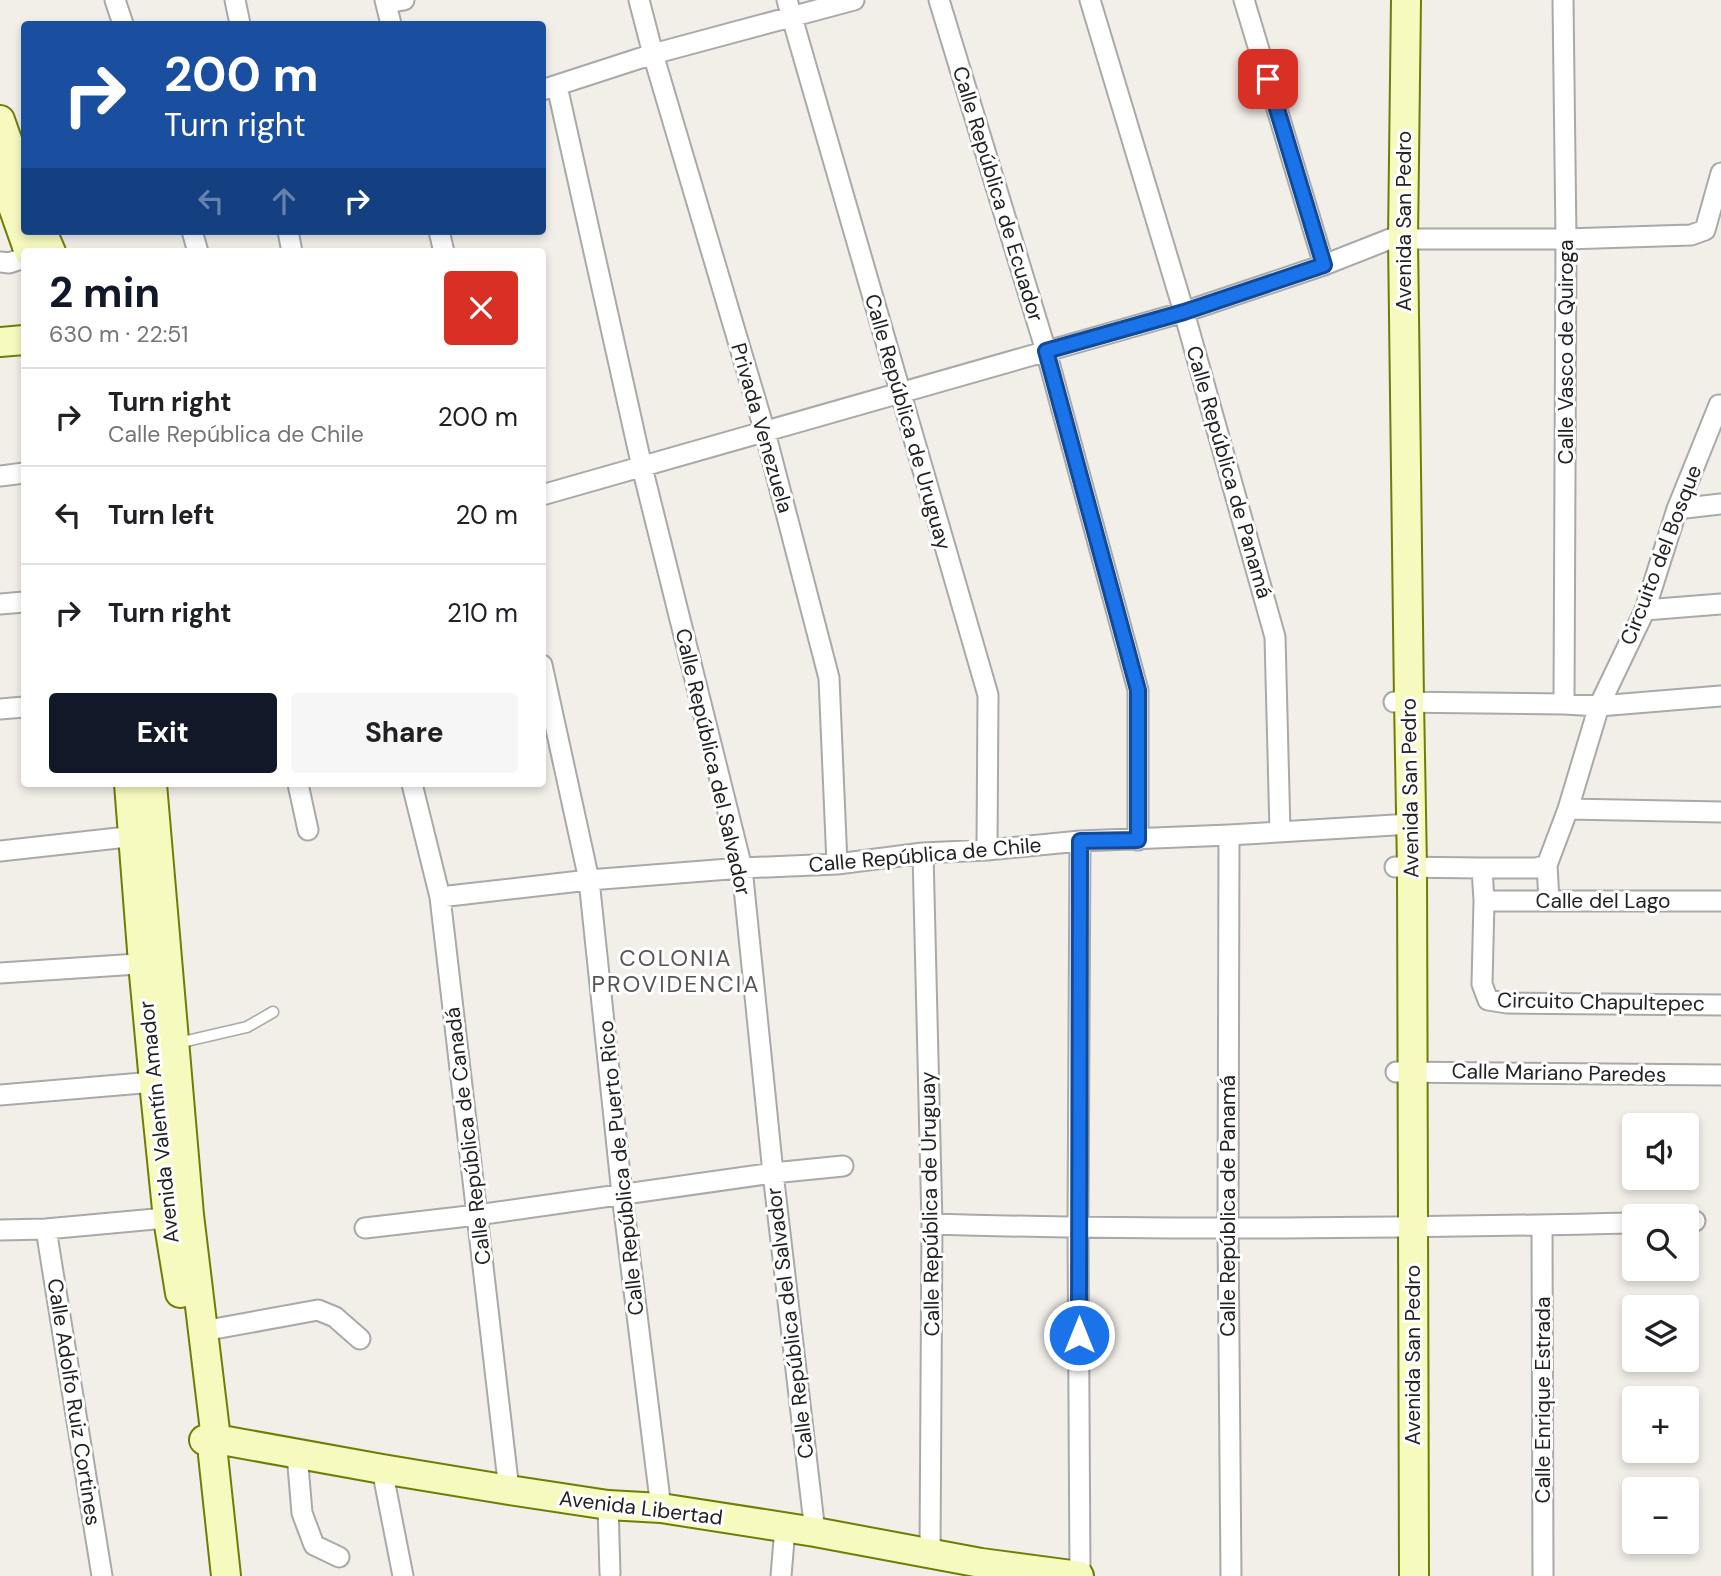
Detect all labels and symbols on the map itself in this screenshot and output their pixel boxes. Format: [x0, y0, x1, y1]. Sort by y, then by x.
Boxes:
pin [1238, 49, 1298, 109]
street label: Calle República de Ecuador [946, 63, 1050, 325]
street label: Avenida San Pedro [1390, 131, 1418, 311]
street label: Calle Vasco de Quiroga [1552, 240, 1580, 464]
street label: Calle República de Uruguay [858, 291, 958, 554]
street label: Privada Venezuela [724, 340, 800, 516]
street label: Calle República de Panamá [1179, 342, 1279, 602]
street label: Circuito del Bosque [1614, 461, 1708, 649]
street label: Calle República del Salvador [669, 626, 757, 898]
street label: Avenida San Pedro [1394, 698, 1426, 878]
street label: Calle República de Chile [807, 831, 1043, 879]
street label: Calle del Lago [1536, 887, 1670, 915]
district label: COLONIA PROVIDENCIA [592, 943, 760, 999]
street label: Circuito Chapultepec [1497, 986, 1705, 1018]
street label: Avenida Valentín Amador [132, 999, 186, 1245]
street label: Calle República de Canadá [438, 1006, 498, 1266]
street label: Calle República de Puerto Rico [592, 1019, 650, 1317]
street label: Calle Mariano Paredes [1451, 1057, 1667, 1089]
street label: Calle República de Uruguay [914, 1071, 946, 1337]
street label: Calle República de Panamá [1214, 1075, 1242, 1337]
street label: Calle República del Salvador [759, 1185, 821, 1460]
street label: Avenida San Pedro [1399, 1265, 1427, 1445]
street label: Calle Adolfo Ruiz Cortines [41, 1277, 107, 1527]
street label: Calle Enrique Estrada [1529, 1297, 1557, 1503]
position arrow [1042, 1298, 1116, 1372]
street label: Avenida Libertad [558, 1484, 724, 1532]

